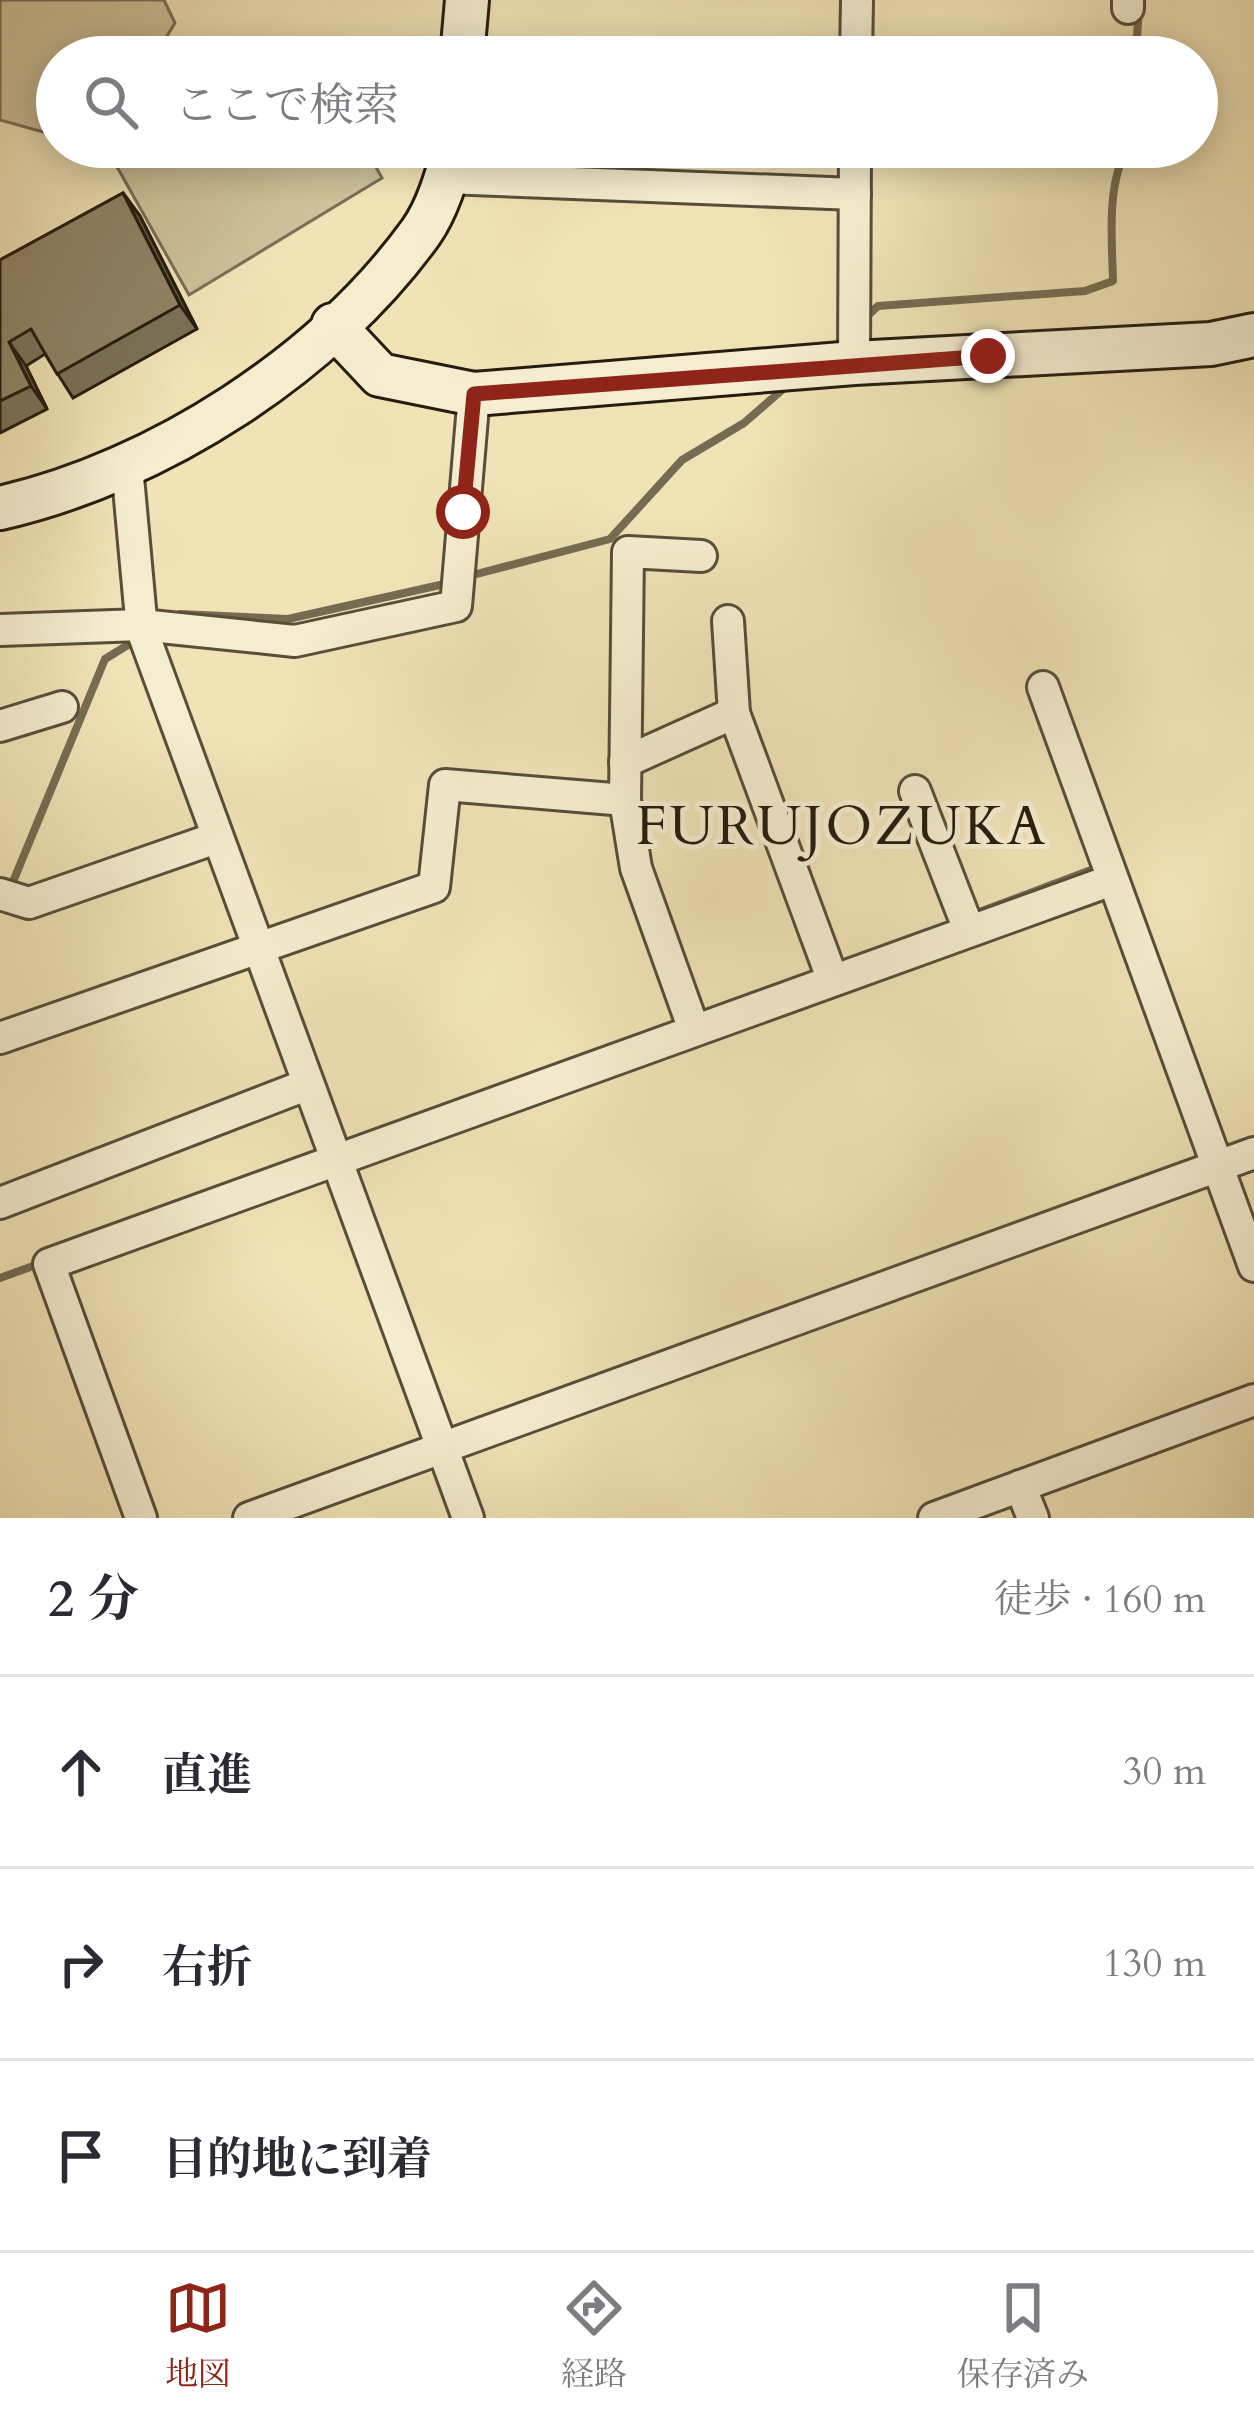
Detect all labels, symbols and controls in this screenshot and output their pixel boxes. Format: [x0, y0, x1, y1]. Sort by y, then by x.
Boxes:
search box [36, 36, 1218, 168]
icon: search [78, 69, 144, 135]
text: ここで検索 [174, 75, 399, 136]
route end [961, 329, 1015, 383]
route start [436, 485, 490, 539]
district label: FURUJOZUKA [636, 791, 1048, 864]
text: 2 分 [48, 1565, 139, 1635]
text: 徒歩 · 160 m [994, 1573, 1206, 1626]
icon: ahead [48, 1739, 114, 1805]
text: 直進 [162, 1745, 252, 1806]
text: 30 m [1123, 1745, 1206, 1798]
icon: right [48, 1931, 114, 1997]
text: 右折 [162, 1937, 252, 1998]
text: 130 m [1103, 1937, 1206, 1990]
icon: arrive [48, 2123, 114, 2189]
text: 目的地に到着 [162, 2129, 432, 2190]
tab: 地図 [165, 2275, 231, 2397]
tab: 経路 [561, 2275, 627, 2397]
tab: 保存済み [957, 2275, 1089, 2397]

